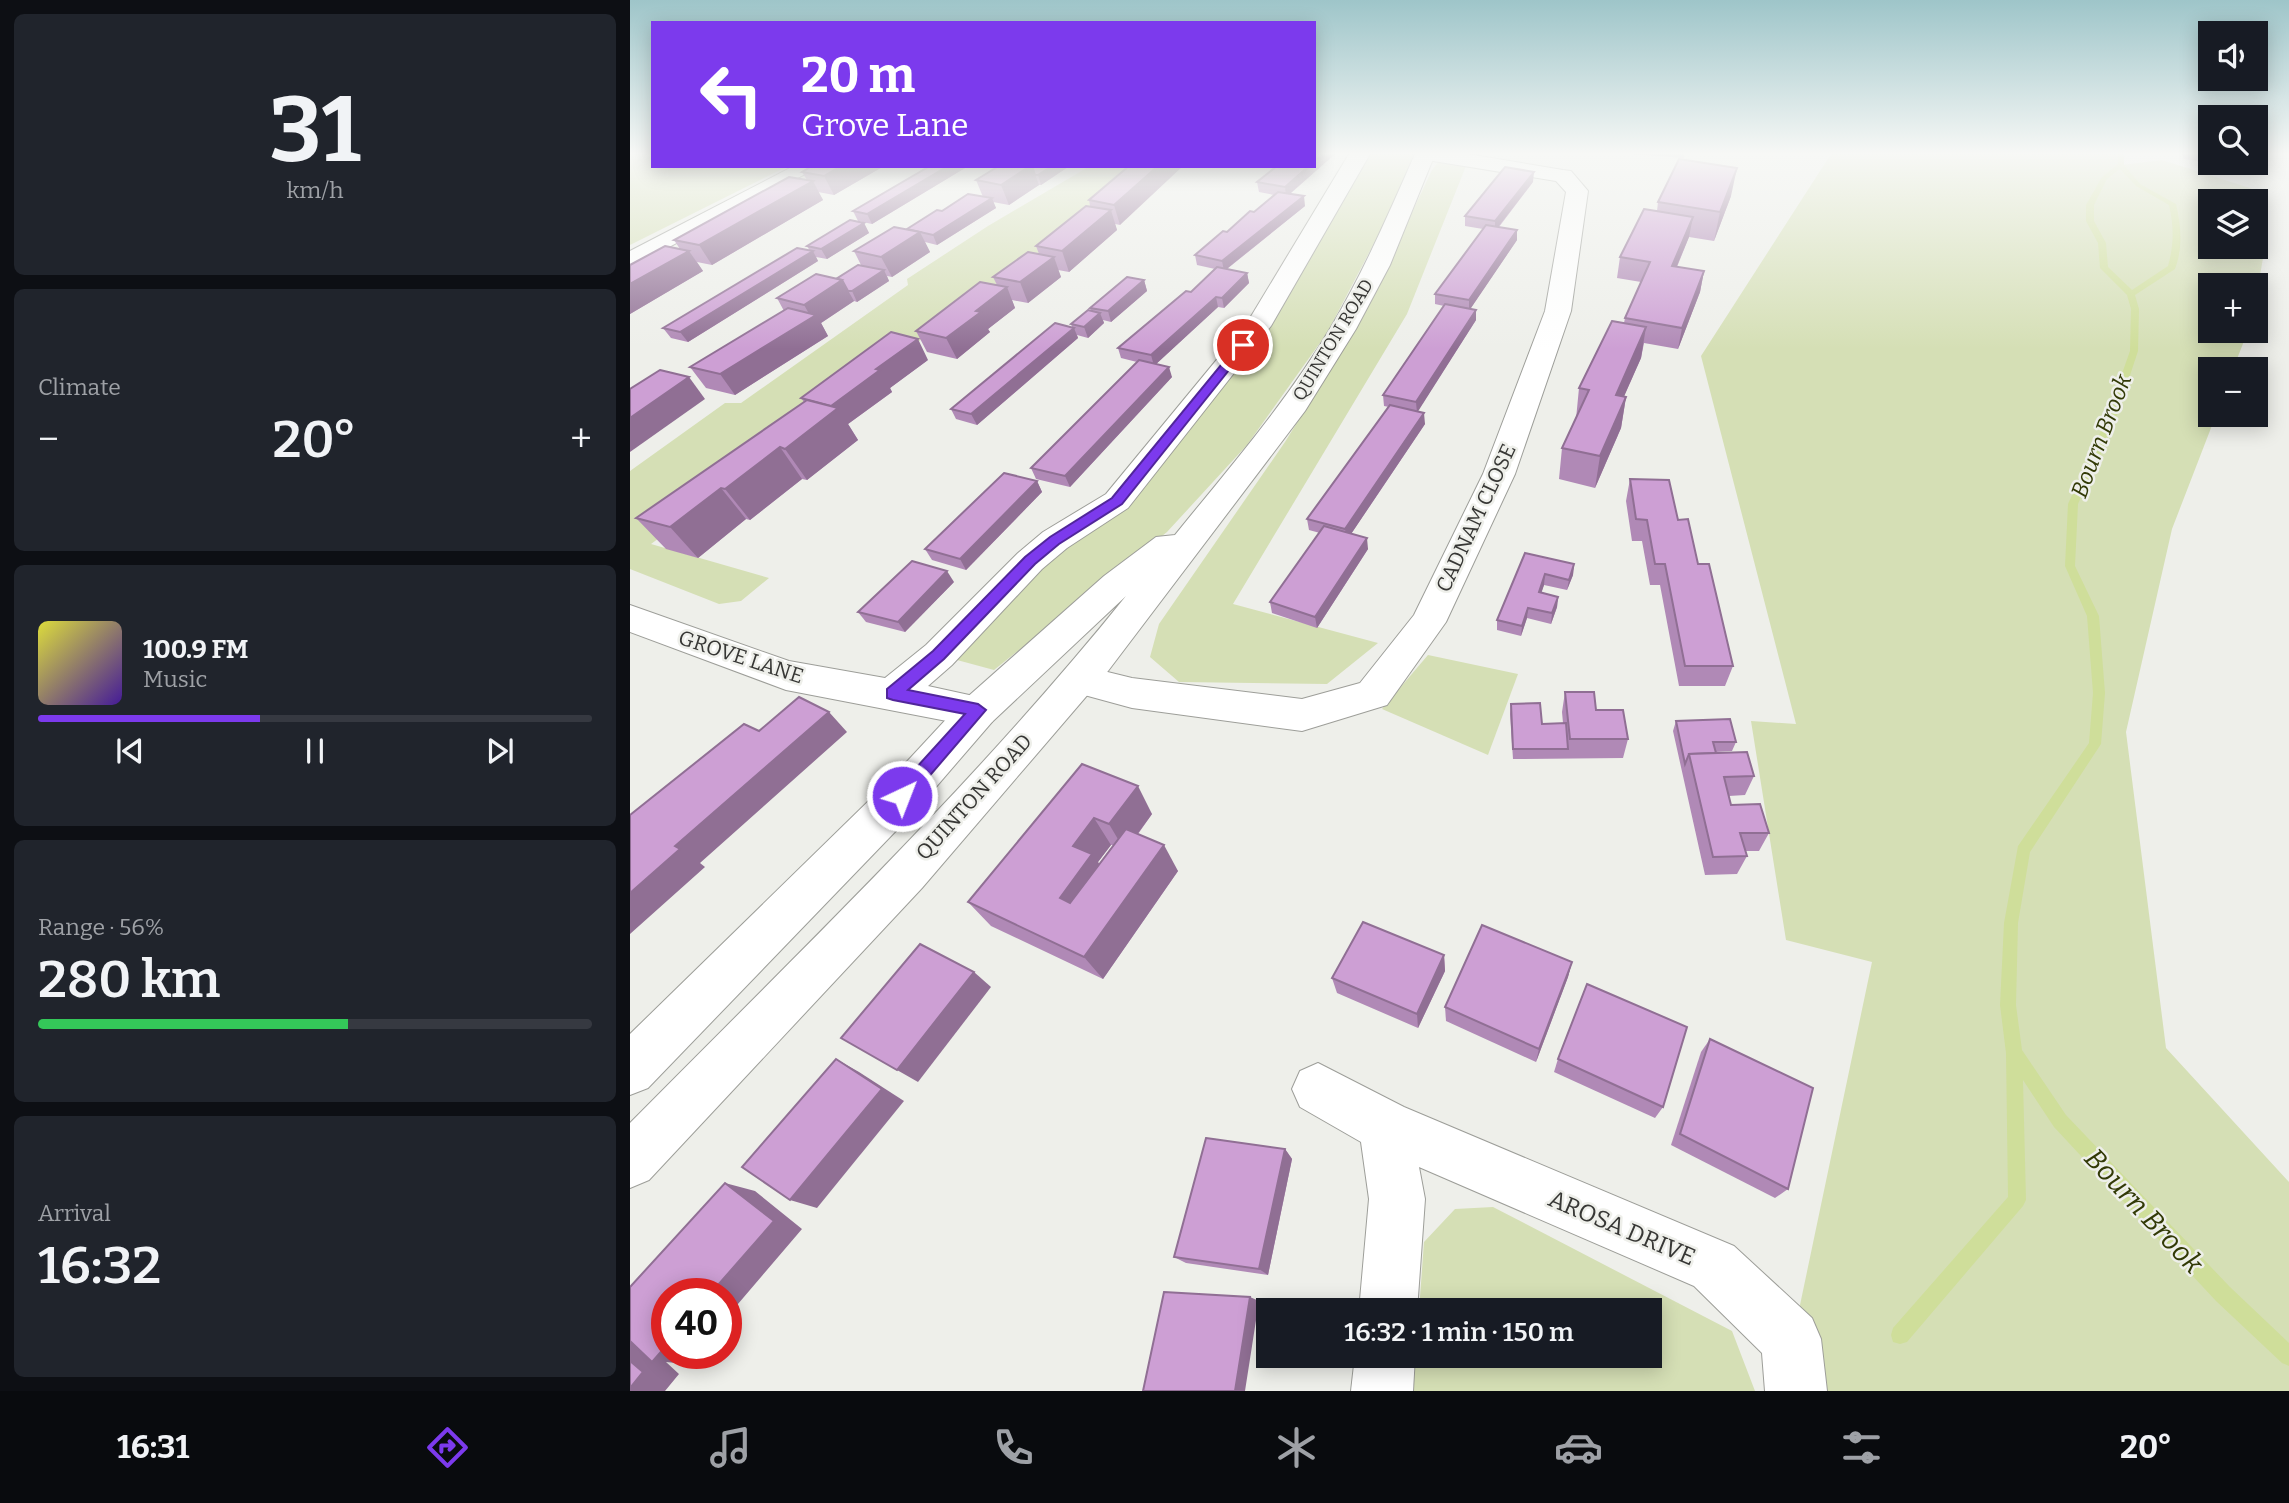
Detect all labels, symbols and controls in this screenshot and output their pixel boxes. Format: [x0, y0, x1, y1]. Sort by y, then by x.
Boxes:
map controls [2198, 21, 2268, 427]
button: sound [2198, 21, 2268, 91]
text: 20 m [801, 46, 915, 105]
icon: left [686, 49, 777, 140]
text: 31 [269, 76, 361, 185]
button: search [2198, 105, 2268, 175]
text: Grove Lane [801, 106, 969, 144]
text: km/h [287, 176, 343, 204]
button: layers [2198, 189, 2268, 259]
button: + [2198, 273, 2268, 343]
street label: QUINTON ROAD [1288, 275, 1378, 405]
pin [1213, 315, 1273, 375]
icon: arrive [1224, 326, 1262, 364]
button: − [2198, 357, 2268, 427]
water label: Bourn Brook [2065, 370, 2138, 502]
text: Climate [38, 373, 121, 401]
text: 20° [272, 408, 357, 471]
text: − [38, 416, 59, 462]
text: + [570, 416, 592, 462]
street label: CADNAM CLOSE [1430, 440, 1522, 596]
street label: GROVE LANE [675, 625, 807, 689]
text: 100.9 FM [143, 634, 248, 665]
text: Music [143, 665, 207, 693]
street label: QUINTON ROAD [910, 728, 1038, 866]
icon: previous [111, 732, 149, 770]
icon: pause [296, 732, 334, 770]
icon: next [481, 732, 519, 770]
position arrow [865, 759, 939, 833]
text: Range · 56% [38, 913, 164, 941]
text: 280 km [38, 948, 220, 1011]
water label: Bourn Brook [2078, 1142, 2211, 1281]
street label: AROSA DRIVE [1545, 1185, 1699, 1271]
text: Arrival [38, 1199, 111, 1227]
text: 16:32 [38, 1234, 161, 1297]
speed limit sign: 40 [651, 1278, 742, 1369]
text: 16:32 · 1 min · 150 m [1344, 1317, 1574, 1348]
icon: directions [423, 1423, 472, 1472]
icon: music [706, 1423, 755, 1472]
icon: phone [989, 1423, 1038, 1472]
icon: climate [1272, 1423, 1321, 1472]
icon: car [1554, 1423, 1603, 1472]
icon: filters [1837, 1423, 1886, 1472]
text: 16:31 [117, 1428, 189, 1466]
text: 20° [2120, 1428, 2172, 1466]

